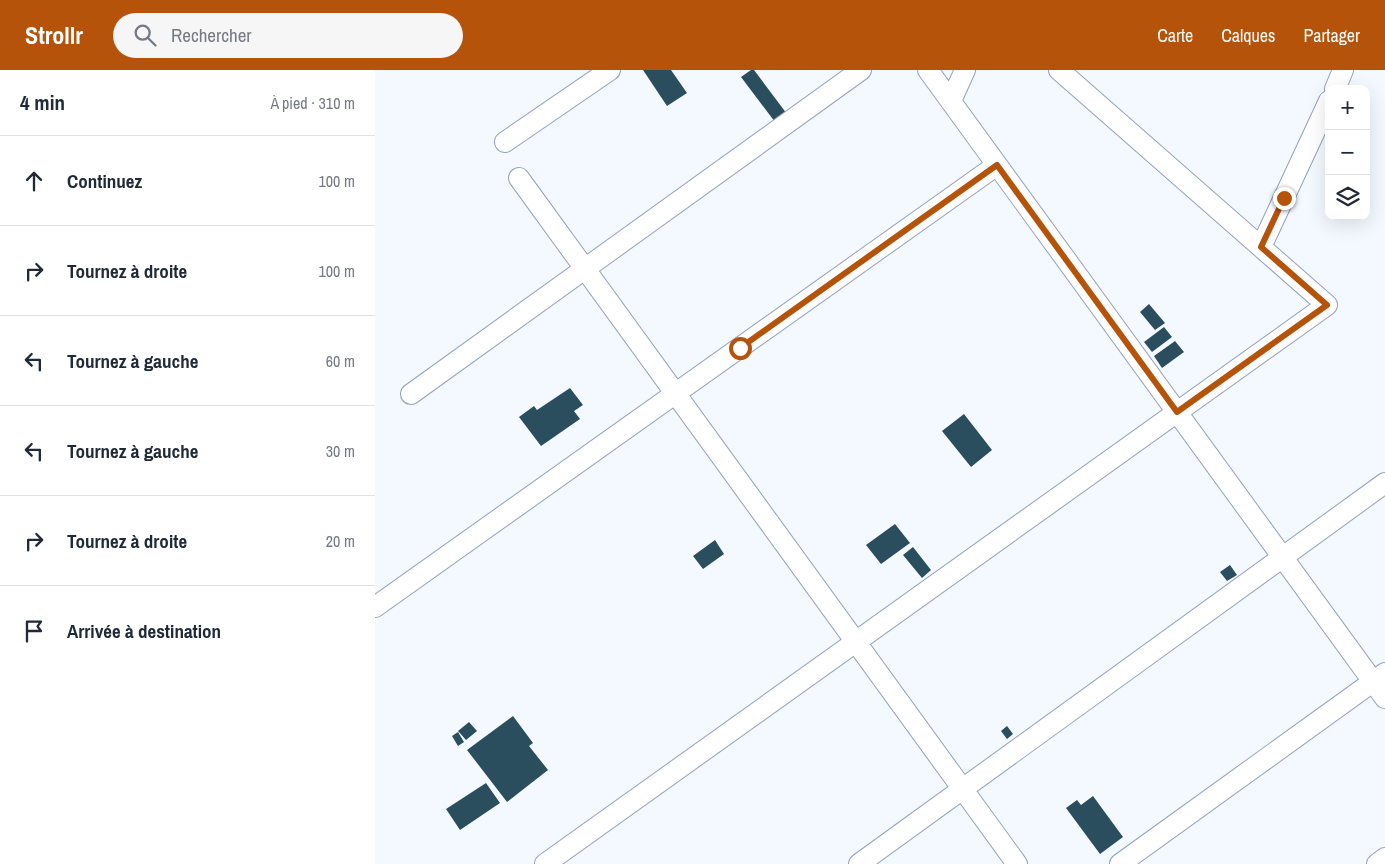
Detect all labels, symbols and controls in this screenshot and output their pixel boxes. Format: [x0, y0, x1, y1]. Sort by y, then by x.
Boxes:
search box [113, 13, 463, 58]
text: Strollr [25, 19, 83, 51]
icon: search [131, 21, 159, 49]
text: Rechercher [171, 22, 252, 48]
text: Carte [1157, 23, 1193, 48]
text: Calques [1221, 23, 1275, 48]
text: Partager [1303, 23, 1360, 48]
map controls [1325, 85, 1370, 220]
button: + [1325, 85, 1370, 130]
text: 4 min [20, 88, 65, 117]
text: À pied · 310 m [270, 92, 355, 114]
button: − [1325, 130, 1370, 175]
icon: ahead [20, 167, 48, 195]
text: Continuez [67, 168, 142, 194]
text: 100 m [319, 170, 355, 192]
button: layers [1325, 175, 1370, 220]
route end [1273, 187, 1296, 210]
icon: right [20, 257, 48, 285]
text: Tournez à droite [67, 258, 187, 284]
text: 100 m [319, 260, 355, 282]
route start [729, 337, 752, 360]
icon: left [20, 347, 48, 375]
text: Tournez à gauche [67, 348, 198, 374]
text: 60 m [326, 350, 355, 372]
icon: left [20, 437, 48, 465]
text: Tournez à gauche [67, 438, 198, 464]
text: 30 m [326, 440, 355, 462]
icon: right [20, 527, 48, 555]
text: Tournez à droite [67, 528, 187, 554]
text: 20 m [326, 530, 355, 552]
icon: arrive [20, 617, 48, 645]
text: Arrivée à destination [67, 618, 221, 644]

